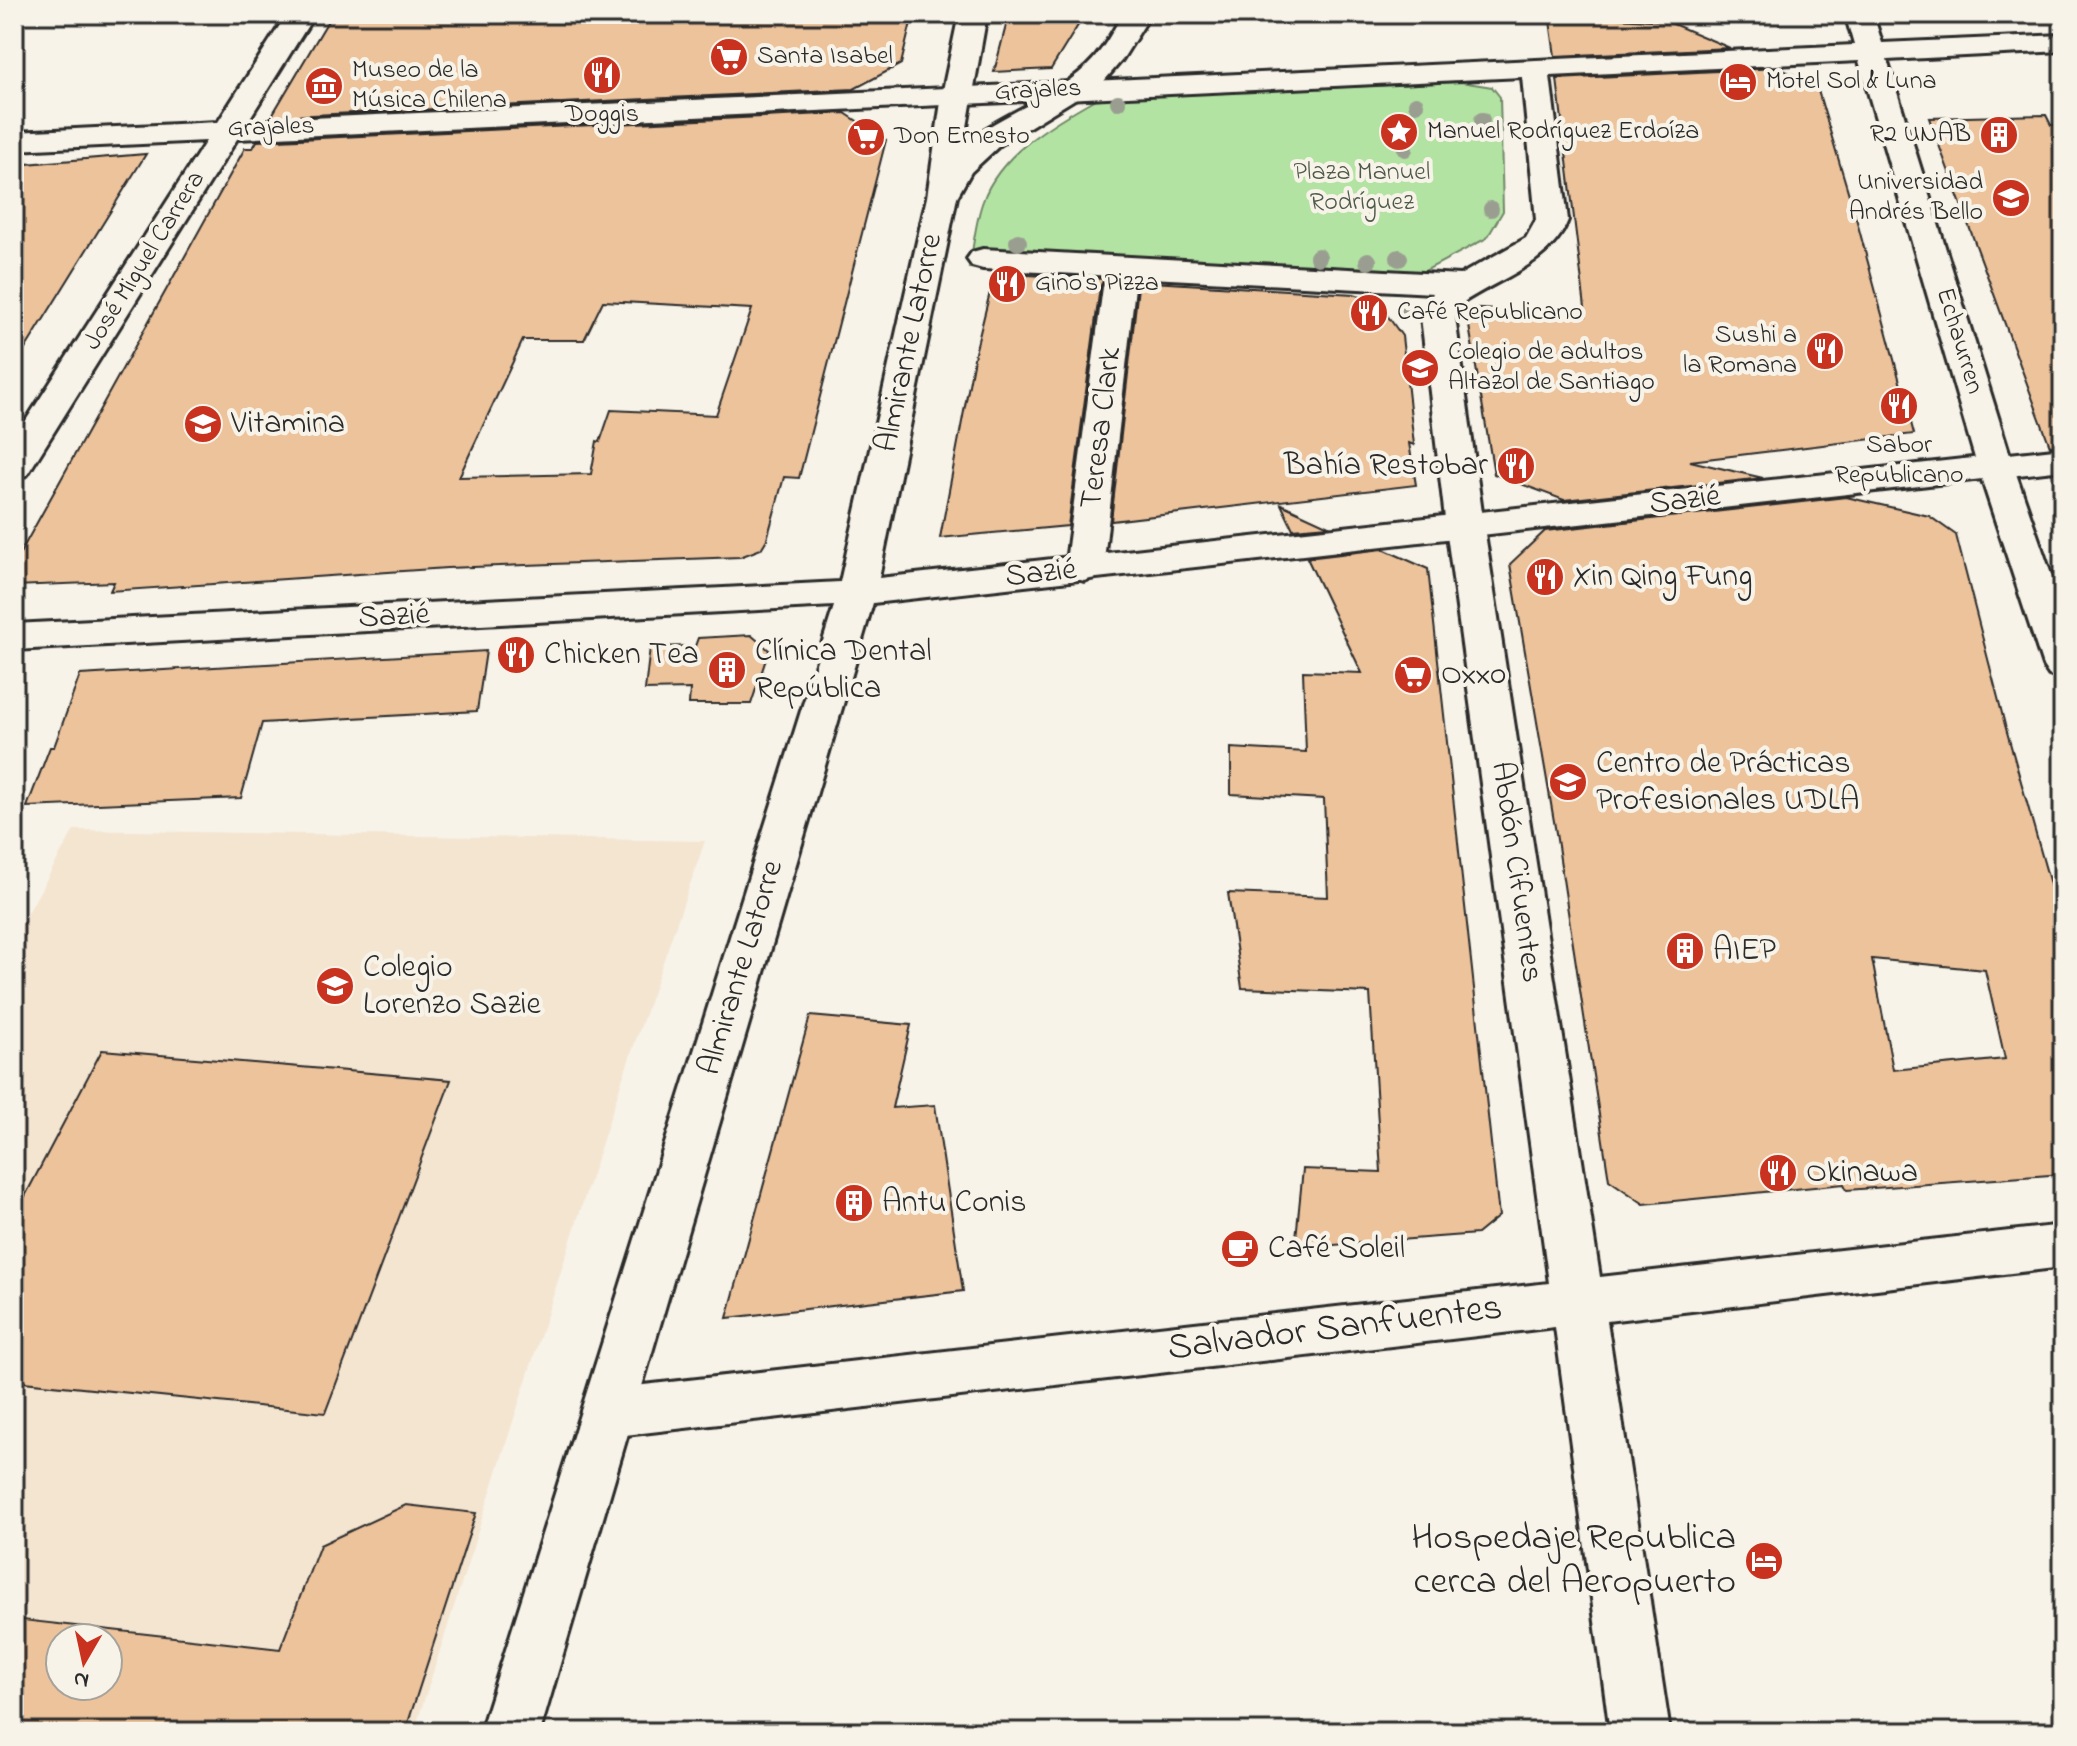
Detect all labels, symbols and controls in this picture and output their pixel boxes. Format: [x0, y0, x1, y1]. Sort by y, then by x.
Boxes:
supermarket icon: Santa Isabel [708, 36, 750, 78]
place label: Santa Isabel [757, 38, 893, 76]
place label: Museo de la Música Chilena [352, 52, 507, 120]
restaurant icon: Doggis [581, 54, 623, 96]
hotel icon: Motel Sol & Luna [1717, 61, 1759, 103]
place label: Motel Sol & Luna [1766, 63, 1937, 101]
museum icon: Museo de la Música Chilena [303, 65, 345, 107]
street label: Grajales [994, 70, 1082, 112]
place label: Doggis [564, 96, 639, 134]
street label: Grajales [227, 107, 315, 149]
place icon: Manuel Rodríguez Erdoíza [1378, 111, 1420, 153]
place label: Manuel Rodríguez Erdoíza [1427, 113, 1699, 151]
building icon: R2 UNAB [1978, 114, 2020, 156]
supermarket icon: Don Ernesto [845, 116, 887, 158]
place label: R2 UNAB [1870, 116, 1971, 154]
place label: Don Ernesto [893, 118, 1030, 156]
park label: Plaza Manuel Rodríguez [1294, 154, 1430, 222]
street label: José Miguel Carrera [75, 164, 215, 358]
place label: Universidad Andrés Bello [1849, 164, 1983, 232]
school or university icon: Universidad Andrés Bello [1990, 177, 2032, 219]
street label: Almirante Latorre [864, 229, 956, 457]
restaurant icon: Gino's Pizza [986, 263, 1028, 305]
place label: Gino's Pizza [1035, 265, 1159, 303]
street label: Echaurren [1925, 283, 1993, 399]
restaurant icon: Café Republicano [1348, 292, 1390, 334]
place label: Café Republicano [1397, 294, 1583, 332]
place label: Sushi a la Romana [1683, 317, 1797, 385]
restaurant icon: Sushi a la Romana [1804, 330, 1846, 372]
place label: Colegio de adultos Altazol de Santiago [1448, 334, 1655, 402]
street label: Teresa Clark [1069, 343, 1135, 512]
school or university icon: Colegio de adultos Altazol de Santiago [1399, 347, 1441, 389]
restaurant icon: Sabor Republicano [1878, 385, 1920, 427]
place label: Vitamina [230, 401, 345, 448]
school or university icon: Vitamina [182, 403, 224, 445]
place label: Sabor Republicano [1835, 427, 1963, 495]
place label: Bahía Restobar [1283, 443, 1488, 490]
restaurant icon: Bahía Restobar [1495, 445, 1537, 487]
street label: Sazié [1647, 473, 1724, 529]
street label: Sazié [1003, 547, 1080, 601]
place label: Xin Qing Fung [1573, 554, 1752, 601]
restaurant icon: Xin Qing Fung [1524, 556, 1566, 598]
street label: Sazié [357, 592, 432, 642]
place label: Clínica Dental República [755, 629, 932, 713]
place label: Chicken Tea [544, 632, 699, 679]
restaurant icon: Chicken Tea [495, 634, 537, 676]
building icon: Clínica Dental República [706, 649, 748, 691]
place label: Oxxo [1441, 652, 1506, 699]
supermarket icon: Oxxo [1392, 654, 1434, 696]
place label: Centro de Prácticas Profesionales UDLA [1596, 741, 1859, 825]
street label: Abdón Cifuentes [1477, 758, 1555, 986]
school or university icon: Centro de Prácticas Profesionales UDLA [1547, 761, 1589, 803]
street label: Almirante Latorre [687, 854, 797, 1081]
place label: AIEP [1713, 928, 1777, 975]
building icon: AIEP [1664, 930, 1706, 972]
place label: Colegio Lorenzo Sazie [363, 945, 542, 1029]
school or university icon: Colegio Lorenzo Sazie [314, 965, 356, 1007]
place label: Okinawa [1806, 1150, 1918, 1197]
restaurant icon: Okinawa [1757, 1152, 1799, 1194]
place label: Antu Conis [882, 1180, 1026, 1227]
building icon: Antu Conis [833, 1182, 875, 1224]
place label: Café Soleil [1268, 1226, 1405, 1273]
cafe icon: Café Soleil [1219, 1228, 1261, 1270]
street label: Salvador Sanfuentes [1164, 1281, 1506, 1377]
place label: Hospedaje Republica cerca del Aeropuerto [1411, 1511, 1736, 1611]
hotel icon: Hospedaje Republica cerca del Aeropuerto [1743, 1540, 1785, 1582]
north arrow [44, 1622, 124, 1702]
text: N [71, 1662, 91, 1696]

